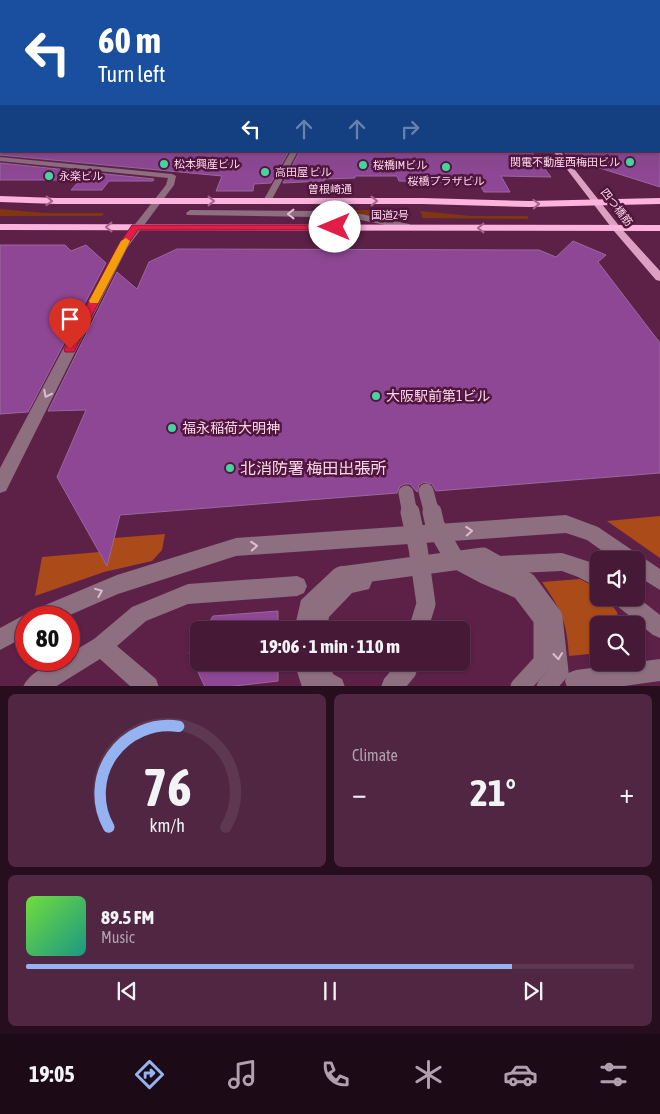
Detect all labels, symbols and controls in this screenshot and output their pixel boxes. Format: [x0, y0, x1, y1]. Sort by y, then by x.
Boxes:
icon: left [15, 20, 80, 85]
text: 60 m [98, 20, 161, 60]
text: Turn left [98, 61, 165, 87]
icon: left [237, 115, 265, 143]
icon: ahead [290, 115, 318, 143]
icon: ahead [343, 115, 371, 143]
icon: right [396, 115, 424, 143]
place label: 関電不動産西梅田ビル [510, 156, 620, 168]
marker: 関電不動産西梅田ビル [624, 156, 636, 168]
marker: 松本興産ビル [158, 158, 170, 170]
place label: 松本興産ビル [174, 158, 240, 170]
marker: 桜橋IMビル [357, 159, 369, 171]
place label: 桜橋IMビル [373, 159, 427, 171]
marker: 桜橋プラザビル [440, 161, 452, 173]
marker: 高田屋 ビル [259, 166, 271, 178]
place label: 高田屋 ビル [275, 166, 332, 178]
marker: 永楽ビル [43, 170, 55, 182]
place label: 永楽ビル [59, 170, 103, 182]
place label: 桜橋プラザビル [408, 175, 485, 187]
street label: 曽根崎通 [308, 183, 352, 195]
street label: 四つ橋筋 [599, 186, 635, 228]
one-way arrow [207, 195, 215, 206]
one-way arrow [45, 196, 53, 206]
one-way arrow [370, 196, 378, 206]
one-way arrow [532, 199, 540, 209]
position arrow [308, 200, 360, 252]
one-way arrow [287, 209, 295, 219]
street label: 国道2号 [371, 209, 409, 221]
one-way arrow [105, 222, 112, 232]
one-way arrow [477, 223, 485, 233]
pin [49, 298, 91, 349]
icon: arrive [56, 305, 84, 333]
one-way arrow [43, 388, 53, 397]
place label: 大阪駅前第1ビル [386, 388, 491, 404]
marker: 大阪駅前第1ビル [370, 390, 382, 402]
place label: 福永稲荷大明神 [182, 420, 280, 436]
marker: 福永稲荷大明神 [166, 422, 178, 434]
place label: 北消防署 梅田出張所 [240, 459, 386, 477]
marker: 北消防署 梅田出張所 [224, 462, 236, 474]
one-way arrow [465, 526, 473, 537]
one-way arrow [251, 540, 259, 551]
map controls [590, 551, 645, 671]
button: sound [590, 551, 645, 606]
one-way arrow [94, 588, 103, 598]
speed limit sign: 80 [15, 606, 80, 671]
button: search [590, 616, 645, 671]
text: 19:06 · 1 min · 110 m [260, 635, 400, 657]
one-way arrow [552, 652, 563, 660]
text: Climate [352, 746, 398, 764]
text: 76 [143, 757, 191, 817]
text: 21° [470, 771, 516, 814]
text: − [352, 777, 367, 809]
text: + [619, 777, 634, 809]
text: km/h [149, 815, 185, 836]
text: 89.5 FM [101, 906, 154, 928]
text: Music [101, 928, 135, 946]
icon: previous [113, 977, 141, 1005]
icon: pause [316, 977, 344, 1005]
icon: next [519, 977, 547, 1005]
icon: directions [132, 1057, 167, 1092]
icon: music [225, 1057, 260, 1092]
icon: phone [318, 1057, 353, 1092]
icon: climate [411, 1057, 446, 1092]
icon: car [503, 1057, 538, 1092]
icon: filters [596, 1057, 631, 1092]
text: 19:05 [29, 1061, 75, 1087]

